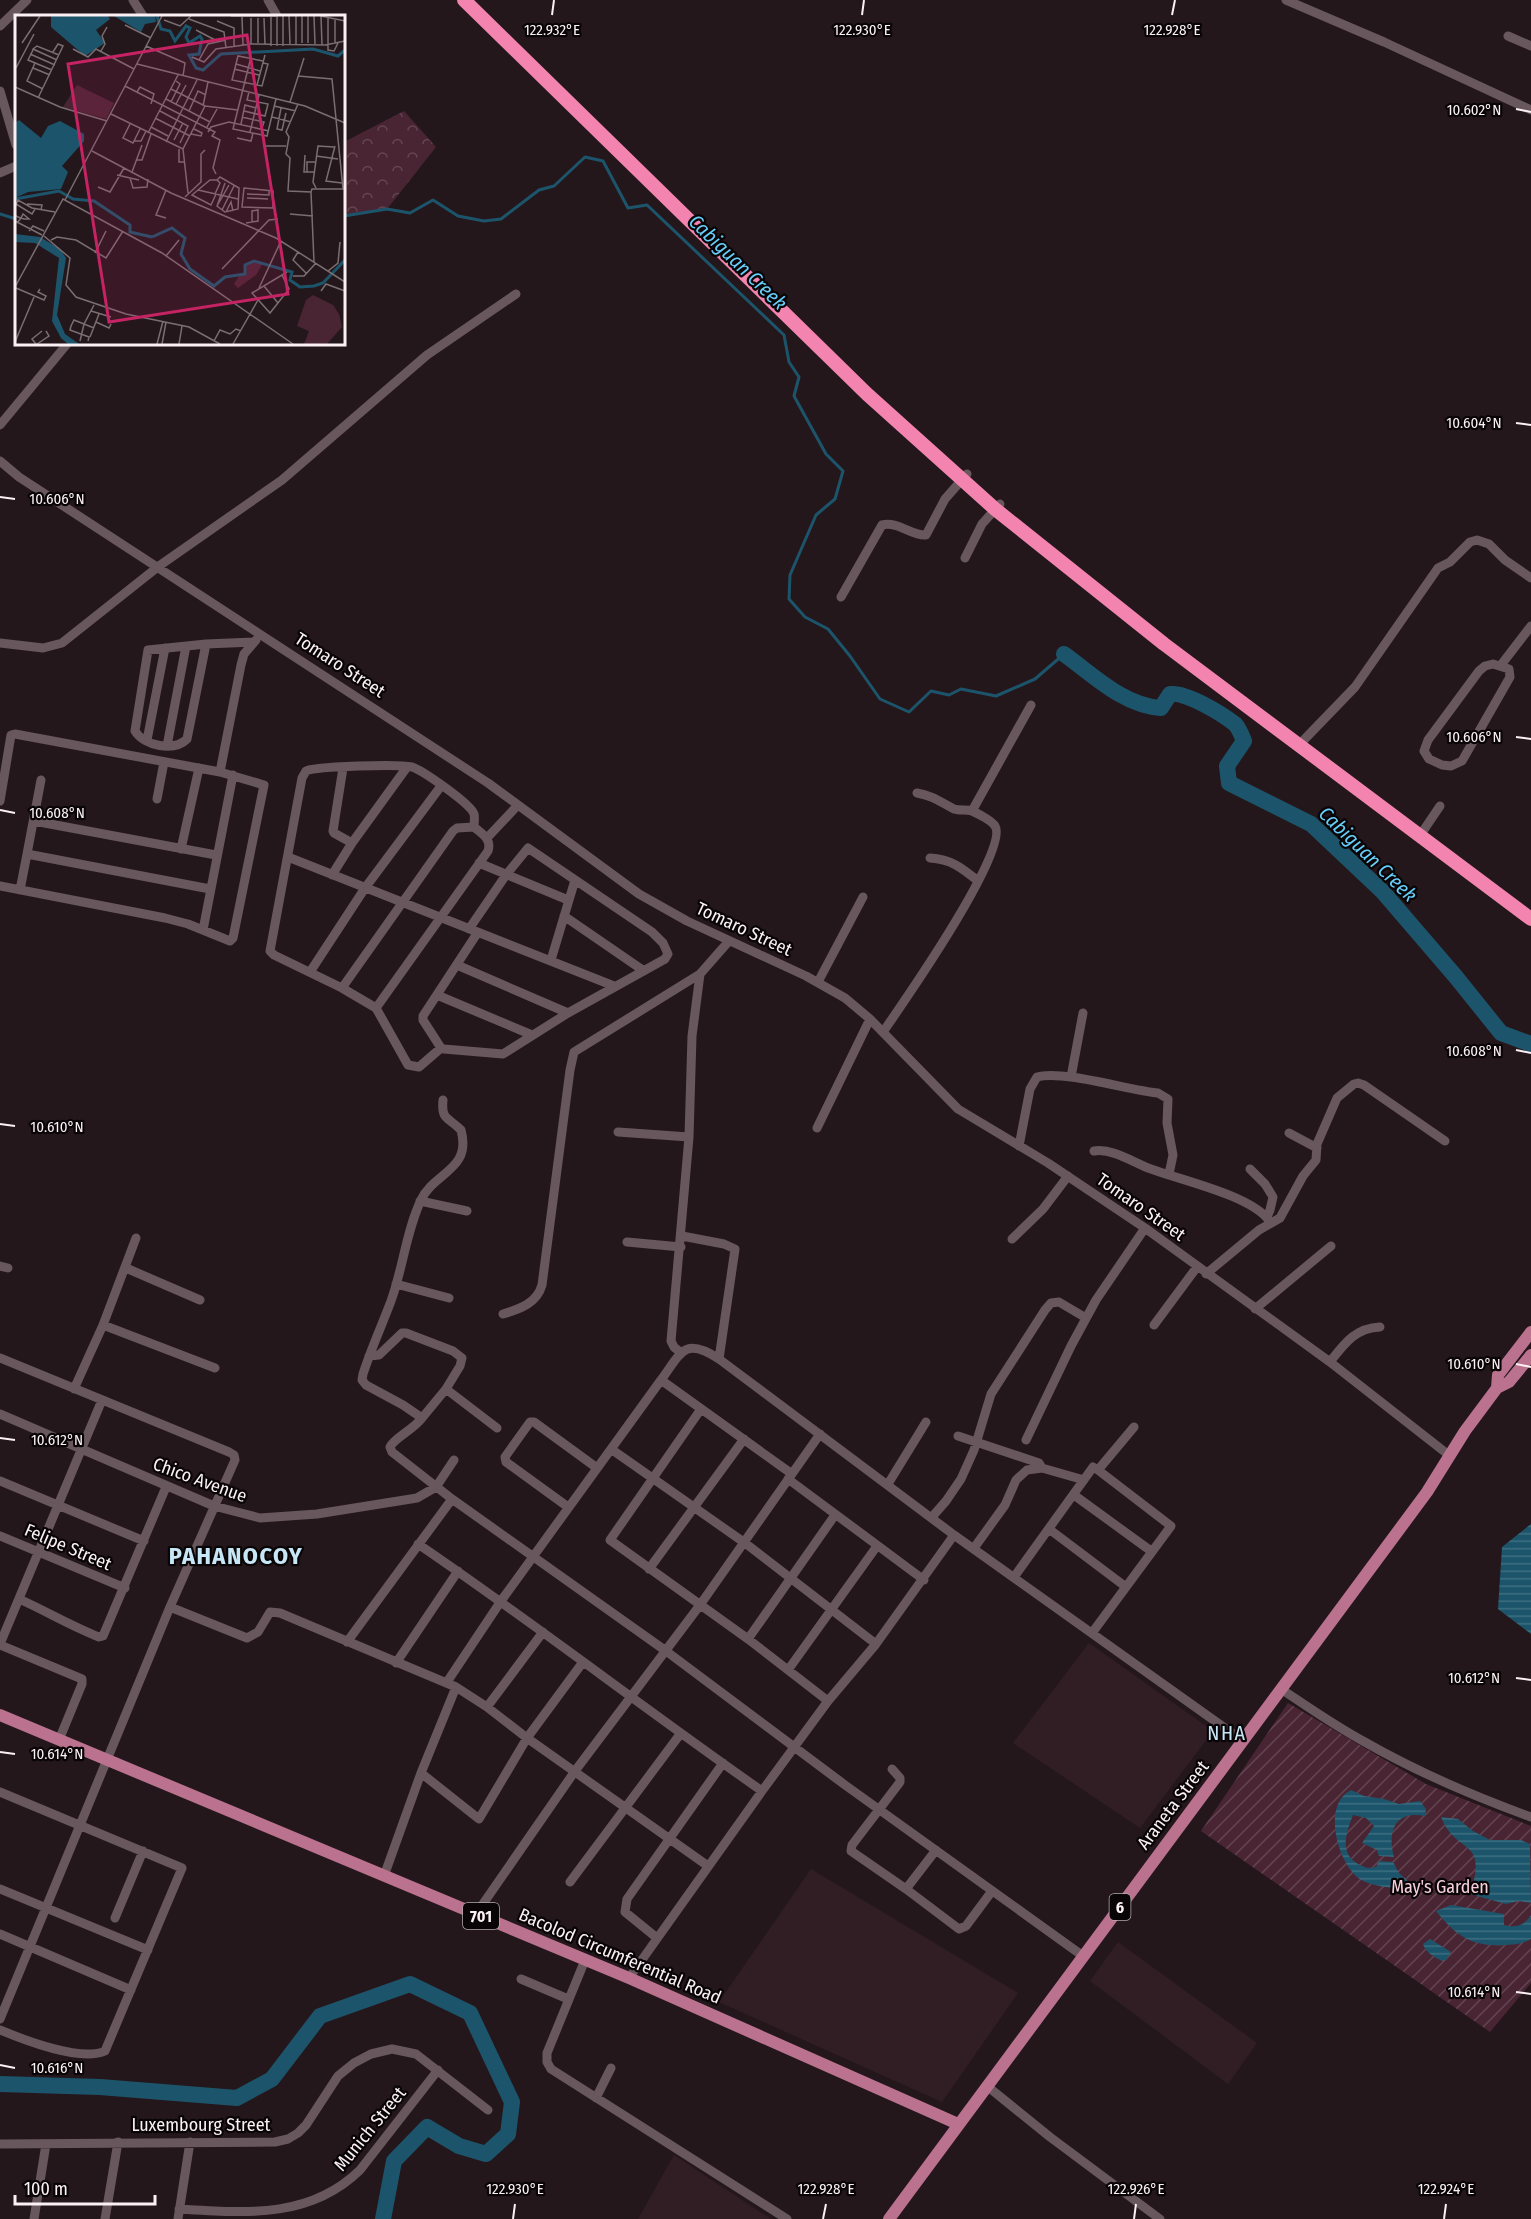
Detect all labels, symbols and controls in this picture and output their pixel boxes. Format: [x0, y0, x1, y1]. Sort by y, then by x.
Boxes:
inset map [15, 15, 345, 345]
text: 122.932°E [524, 21, 580, 39]
text: 122.930°E [833, 21, 891, 39]
text: 122.928°E [1143, 21, 1201, 39]
text: 10.602°N [1447, 101, 1501, 119]
water label: Cabiguan Creek [684, 209, 792, 315]
text: 10.604°N [1446, 414, 1502, 432]
text: 10.606°N [29, 490, 85, 508]
street label: Tomaro Street [291, 628, 389, 702]
text: 10.606°N [1446, 728, 1502, 746]
water label: Cabiguan Creek [1314, 801, 1422, 907]
text: 10.608°N [29, 804, 85, 822]
street label: Tomaro Street [693, 897, 796, 961]
text: 10.608°N [1446, 1042, 1502, 1060]
text: 10.610°N [30, 1118, 84, 1136]
street label: Tomaro Street [1092, 1168, 1190, 1246]
text: 10.610°N [1447, 1355, 1501, 1373]
text: 10.612°N [31, 1431, 83, 1449]
street label: Chico Avenue [150, 1453, 250, 1507]
street label: Felipe Street [21, 1519, 115, 1575]
district label: PAHANOCOY [169, 1542, 303, 1570]
text: 10.612°N [1448, 1669, 1500, 1687]
district label: NHA [1207, 1721, 1247, 1745]
text: 10.614°N [31, 1745, 83, 1763]
street label: Araneta Street [1132, 1756, 1214, 1854]
park label: May's Garden [1391, 1876, 1489, 1898]
road number: 6 [1110, 1894, 1130, 1920]
road number: 701 [463, 1903, 499, 1929]
street label: Bacolod Circumferential Road [516, 1903, 724, 2009]
text: 10.614°N [1448, 1983, 1500, 2001]
text: 10.616°N [31, 2059, 83, 2077]
street label: Munich Street [329, 2082, 411, 2176]
street label: Luxembourg Street [131, 2114, 271, 2136]
scale bar [15, 2168, 154, 2206]
text: 100 m [24, 2178, 68, 2200]
text: 122.930°E [486, 2180, 544, 2198]
text: 122.928°E [797, 2180, 855, 2198]
text: 122.926°E [1108, 2180, 1164, 2198]
text: 122.924°E [1418, 2180, 1474, 2198]

